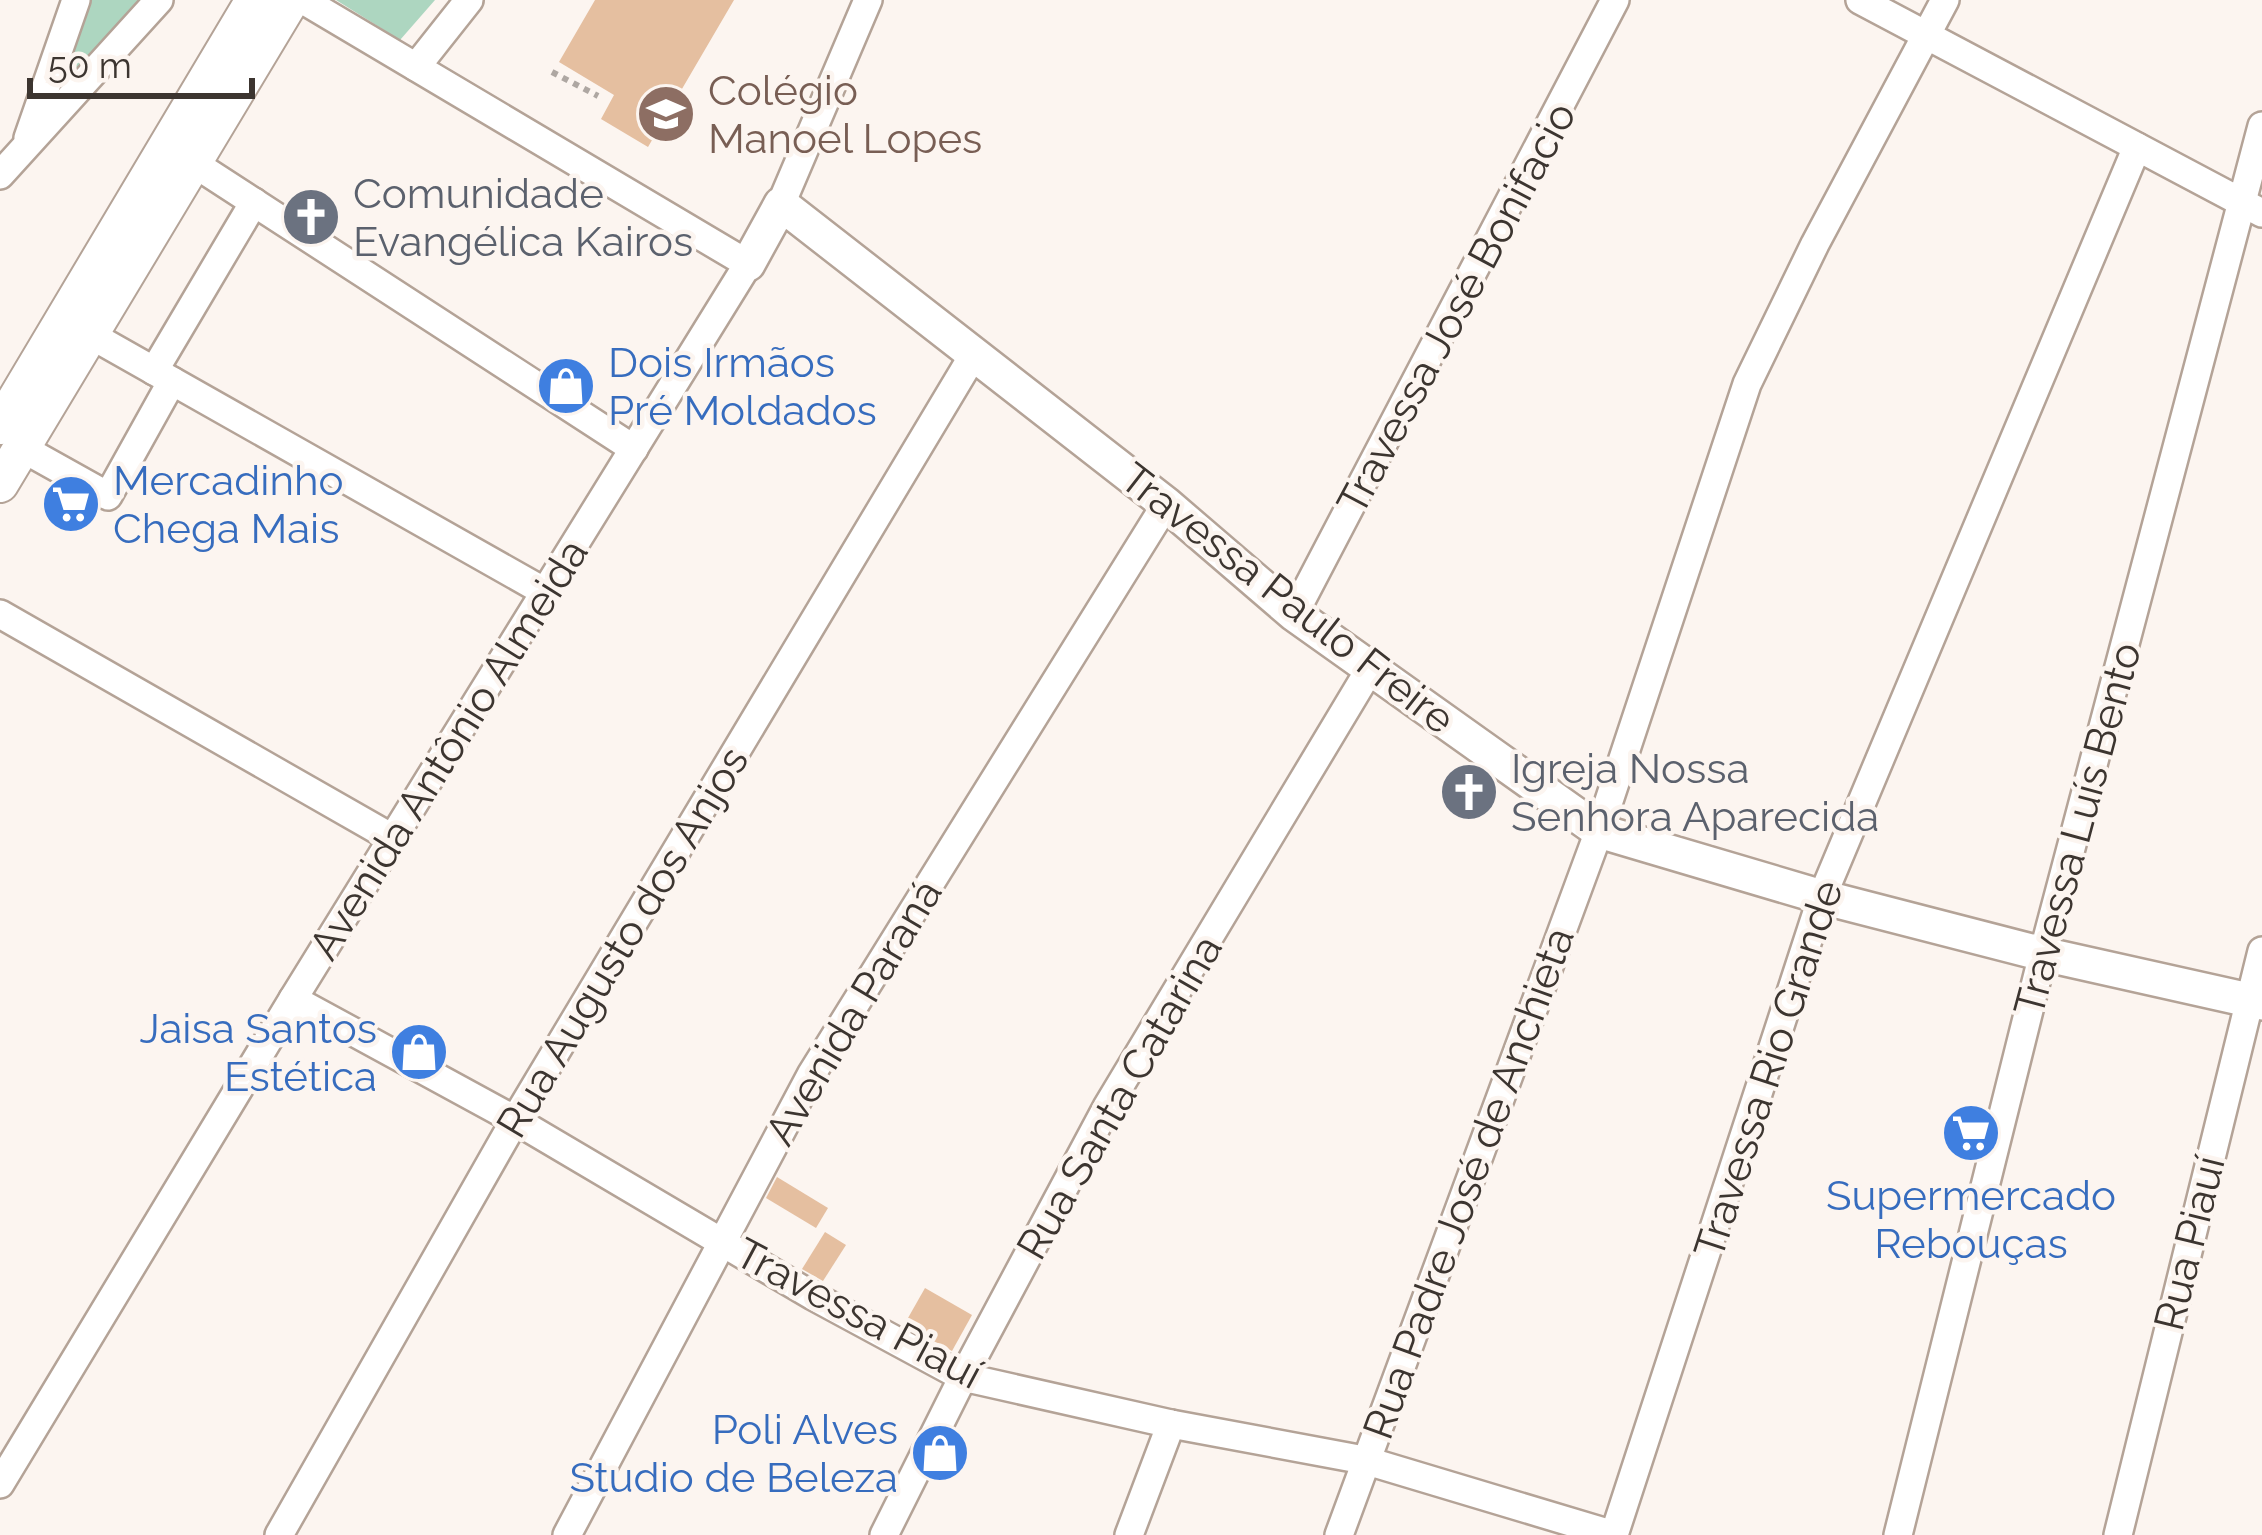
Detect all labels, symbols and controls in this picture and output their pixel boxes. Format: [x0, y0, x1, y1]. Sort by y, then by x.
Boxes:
scale bar [30, 24, 252, 98]
text: 50 m [48, 44, 132, 86]
place label: Colégio Manoel Lopes [708, 66, 982, 163]
school or university icon: Colégio Manoel Lopes [635, 83, 697, 145]
street label: Travessa José Bonifacio [1327, 94, 1586, 522]
place label: Comunidade Evangélica Kairos [353, 169, 693, 266]
church icon: Comunidade Evangélica Kairos [280, 186, 342, 248]
place label: Dois Irmãos Pré Moldados [608, 338, 877, 435]
shop icon: Dois Irmãos Pré Moldados [535, 355, 597, 417]
street label: Travessa Paulo Freire [1111, 453, 1464, 744]
place label: Mercadinho Chega Mais [113, 456, 343, 553]
supermarket icon: Mercadinho Chega Mais [40, 473, 102, 535]
street label: Avenida Antônio Almeida [299, 530, 598, 968]
street label: Travessa Luís Bento [2004, 637, 2151, 1021]
street label: Rua Augusto dos Anjos [487, 738, 758, 1146]
place label: Igreja Nossa Senhora Aparecida [1511, 744, 1879, 841]
church icon: Igreja Nossa Senhora Aparecida [1438, 761, 1500, 823]
street label: Avenida Paraná [755, 871, 952, 1154]
street label: Travessa Rio Grande [1684, 874, 1853, 1264]
street label: Rua Padre José de Anchieta [1353, 921, 1584, 1446]
street label: Rua Santa Catarina [1007, 927, 1232, 1268]
place label: Jaisa Santos Estética [140, 1004, 377, 1101]
shop icon: Jaisa Santos Estética [388, 1021, 450, 1083]
supermarket icon: Supermercado Rebouças [1940, 1102, 2002, 1164]
street label: Rua Piauí [2144, 1150, 2235, 1335]
place label: Supermercado Rebouças [1826, 1171, 2116, 1268]
street label: Travessa Piauí [727, 1228, 991, 1399]
place label: Poli Alves Studio de Beleza [569, 1405, 898, 1502]
shop icon: Poli Alves Studio de Beleza [909, 1422, 971, 1484]

